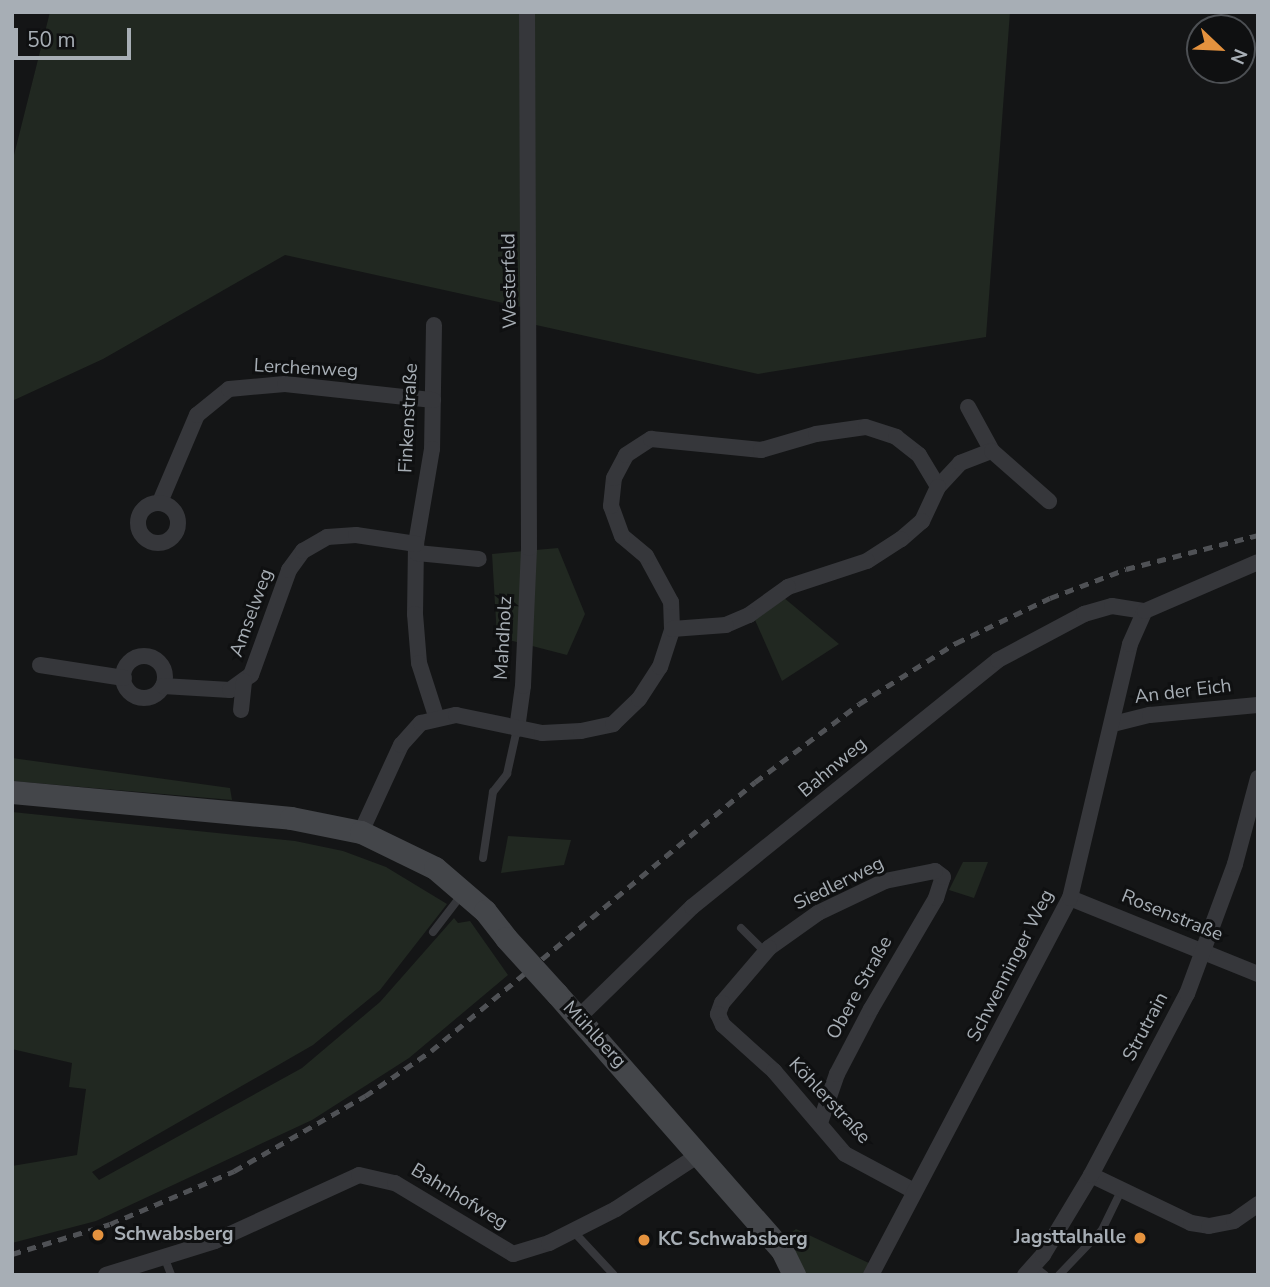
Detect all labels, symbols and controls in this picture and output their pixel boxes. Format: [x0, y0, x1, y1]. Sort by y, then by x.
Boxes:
scale bar [18, 14, 135, 58]
north arrow [1186, 14, 1256, 84]
text: 50 m [27, 26, 76, 54]
text: N [1224, 45, 1253, 68]
street label: Westerfeld [498, 233, 522, 329]
street label: Lerchenweg [253, 355, 359, 383]
street label: Finkenstraße [395, 362, 423, 474]
street label: Amselweg [226, 566, 278, 660]
street label: Mahdholz [490, 595, 518, 681]
street label: An der Eich [1133, 675, 1233, 709]
street label: Bahnweg [794, 733, 872, 803]
street label: Siedlerweg [790, 852, 888, 916]
street label: Rosenstraße [1118, 885, 1226, 947]
street label: Schwenninger Weg [963, 886, 1059, 1046]
street label: Obere Straße [822, 932, 898, 1044]
street label: Strutrain [1118, 989, 1174, 1065]
street label: Mühlberg [558, 997, 630, 1073]
street label: Köhlerstraße [783, 1053, 875, 1149]
street label: Bahnhofweg [406, 1159, 512, 1235]
place label: Schwabsberg [114, 1224, 234, 1246]
marker: Schwabsberg [88, 1225, 108, 1245]
place label: Jagsttalhalle [1014, 1227, 1126, 1249]
place label: KC Schwabsberg [658, 1229, 808, 1251]
marker: Jagsttalhalle [1132, 1230, 1148, 1246]
marker: KC Schwabsberg [636, 1232, 652, 1248]

